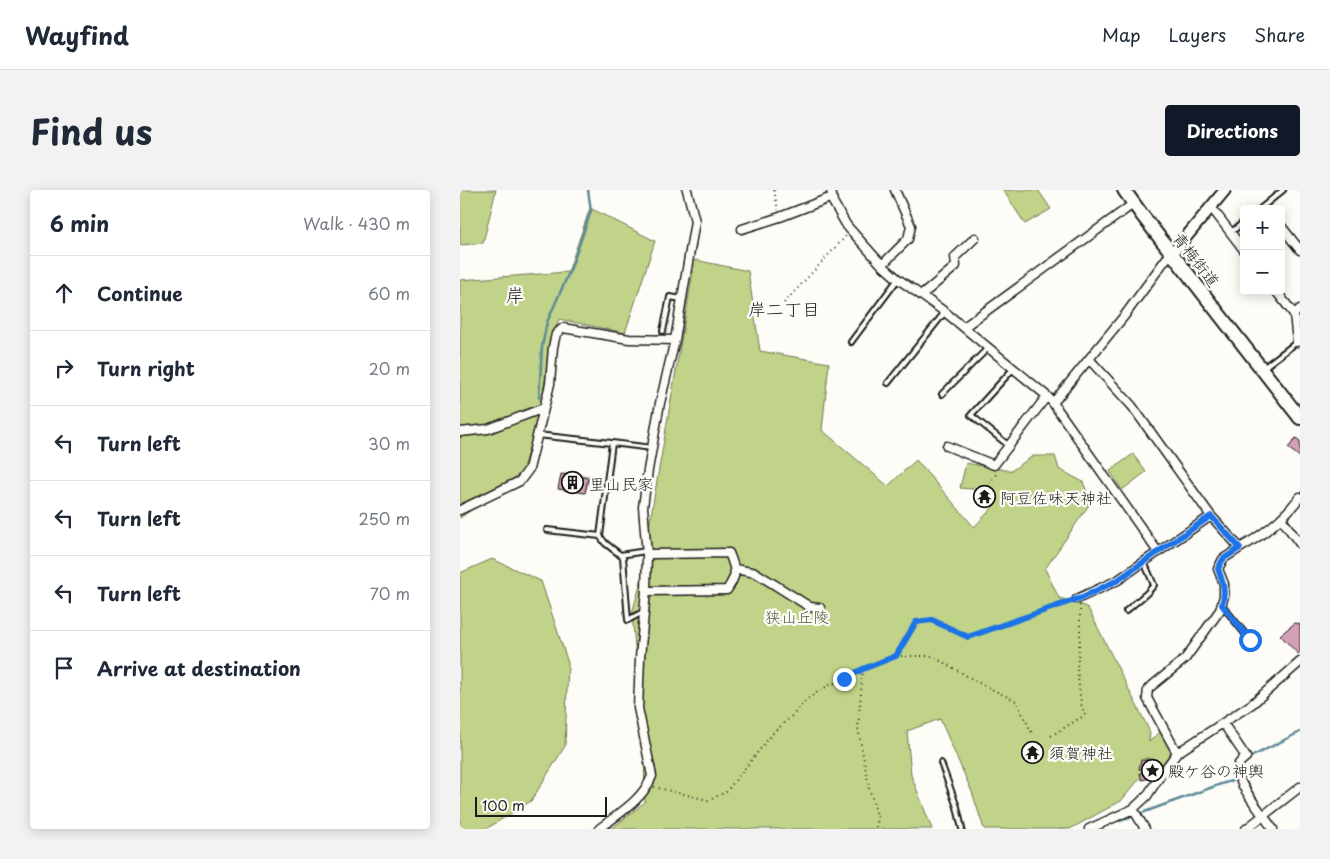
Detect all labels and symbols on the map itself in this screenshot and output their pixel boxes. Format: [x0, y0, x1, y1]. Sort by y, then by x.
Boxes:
street label: 青梅街道 [1168, 226, 1226, 292]
district label: 岸 [505, 280, 525, 308]
district label: 岸二丁目 [748, 295, 820, 322]
building icon: 里山民家 [561, 471, 585, 495]
place label: 里山民家 [589, 471, 653, 495]
temple icon: 阿豆佐味天神社 [972, 485, 996, 509]
place label: 阿豆佐味天神社 [1000, 485, 1112, 509]
park label: 狭山丘陵 [765, 604, 829, 628]
route start [1239, 629, 1262, 652]
route end [833, 668, 856, 691]
temple icon: 須賀神社 [1021, 740, 1045, 764]
place label: 須賀神社 [1049, 740, 1113, 764]
place icon: 殿ケ谷の神輿 [1140, 758, 1164, 782]
place label: 殿ケ谷の神輿 [1168, 758, 1264, 782]
scale bar [475, 794, 608, 817]

